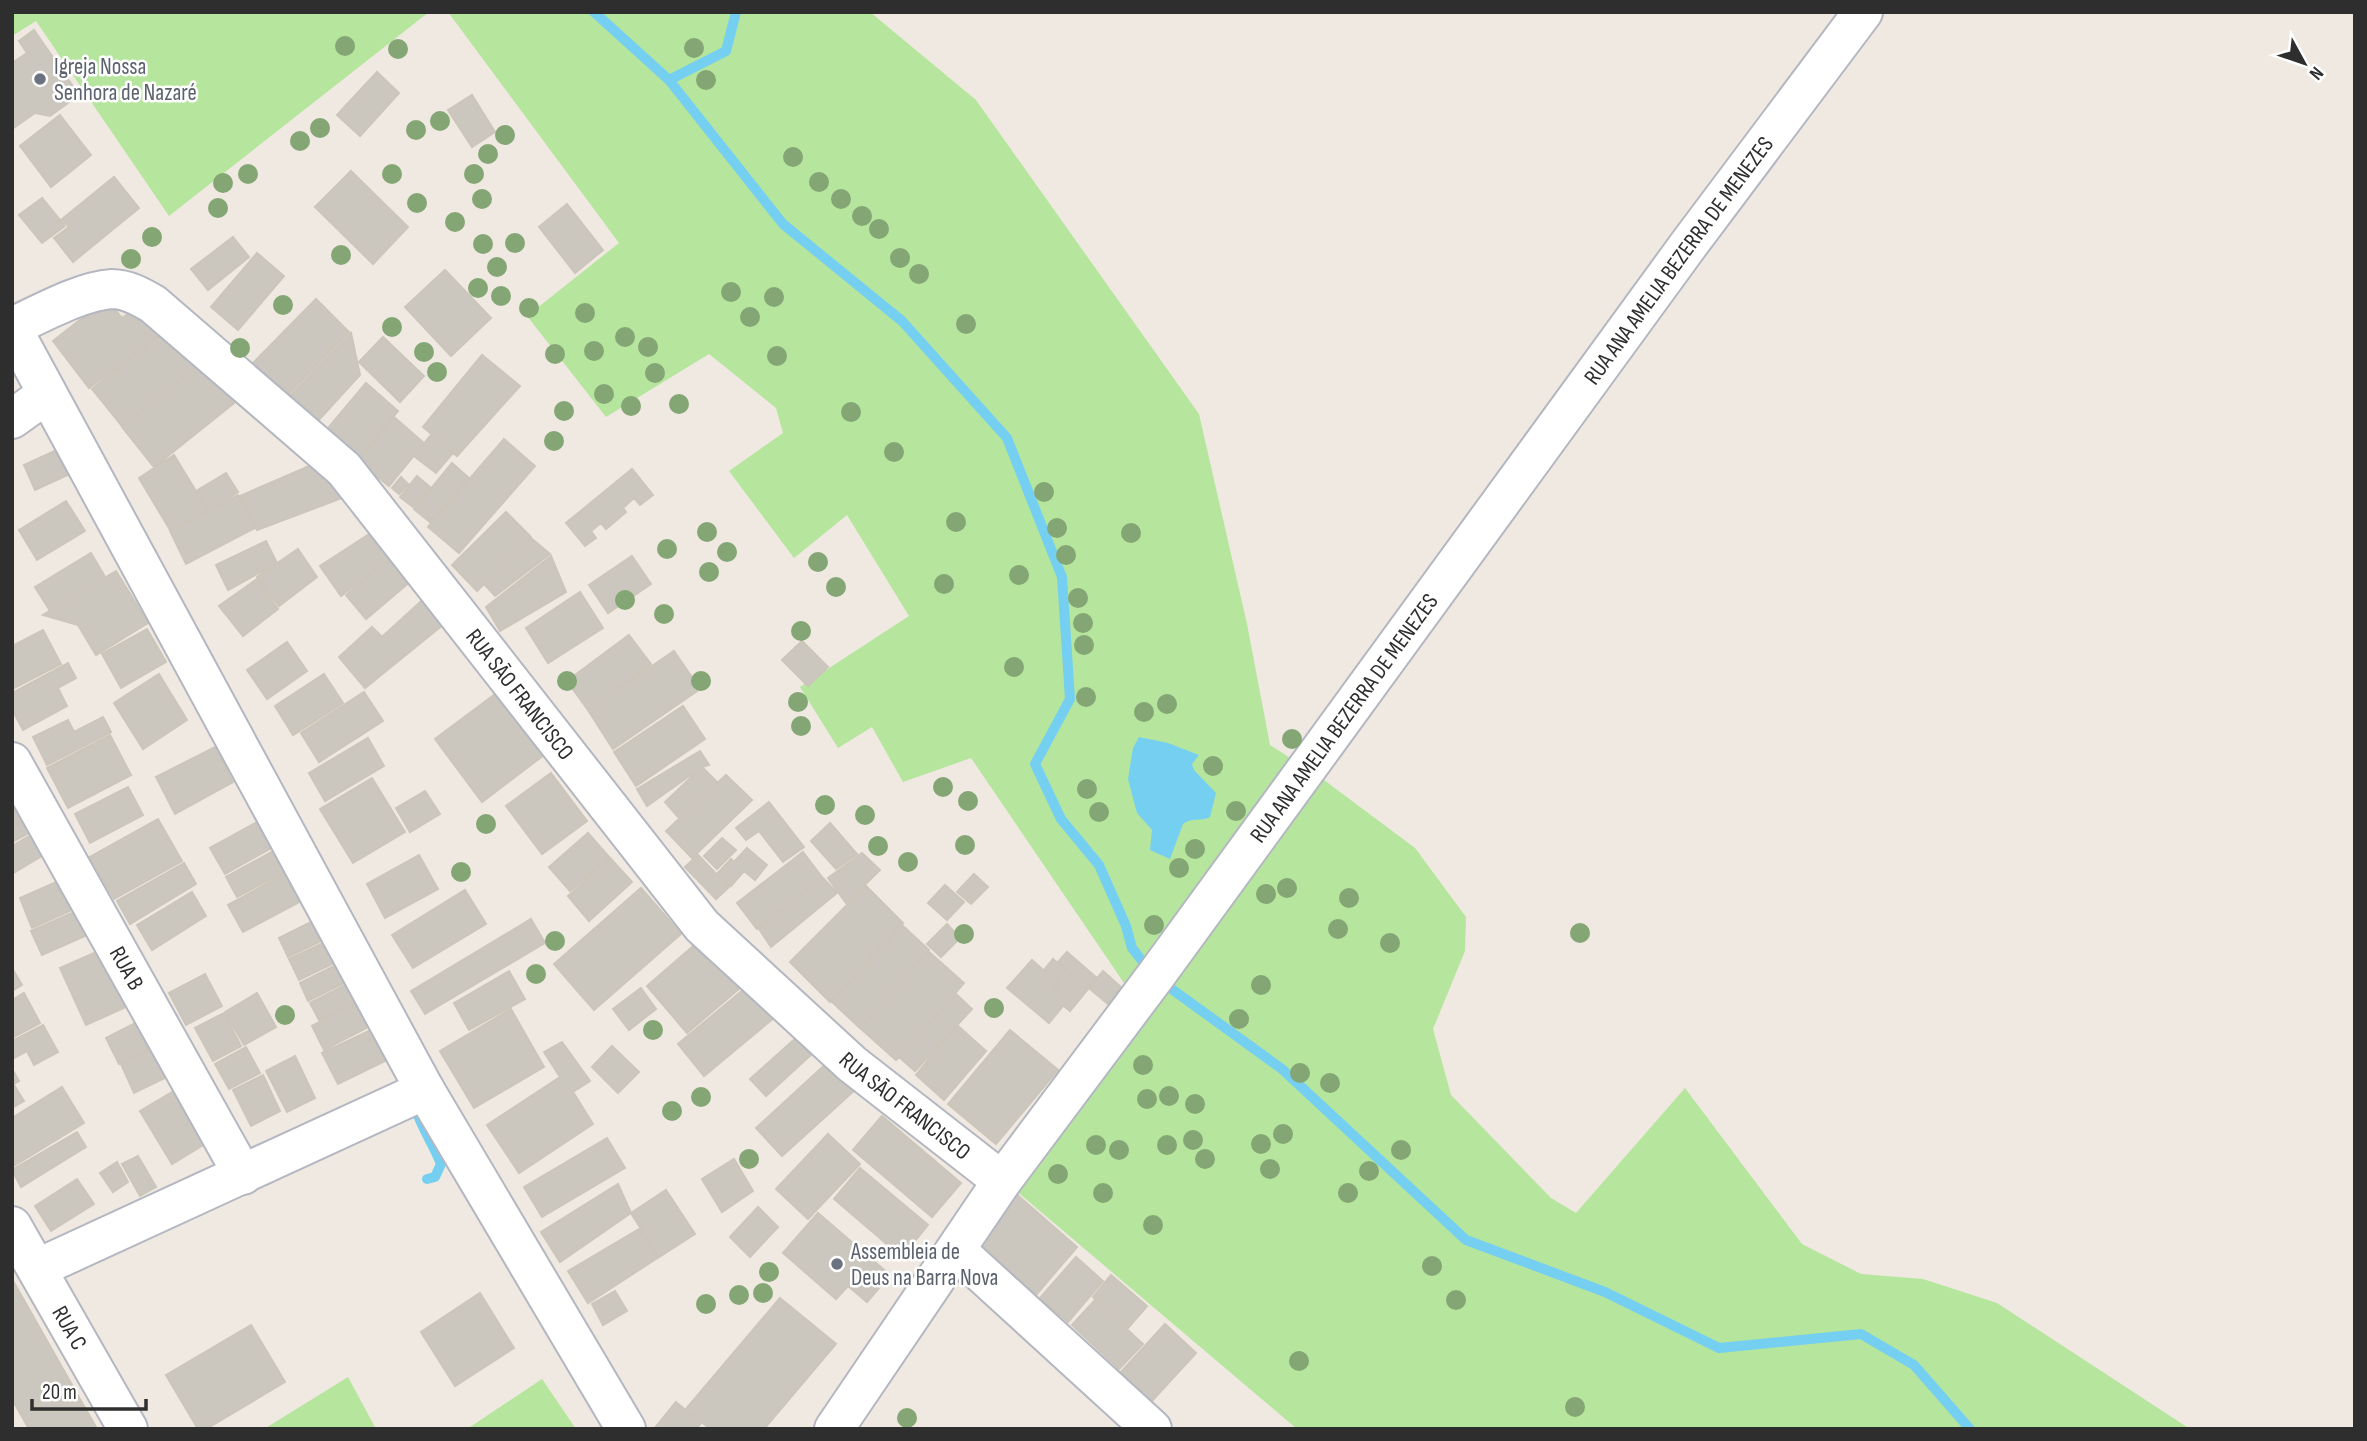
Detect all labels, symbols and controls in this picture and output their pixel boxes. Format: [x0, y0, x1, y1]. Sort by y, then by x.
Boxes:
north arrow [2269, 28, 2339, 98]
place label: Igreja Nossa Senhora de Nazaré [54, 53, 197, 107]
text: N [2304, 62, 2328, 84]
marker: Igreja Nossa Senhora de Nazaré [32, 71, 48, 87]
street label: RUA ANA AMELIA BEZERRA DE MENEZES [1578, 131, 1780, 390]
street label: RUA ANA AMELIA BEZERRA DE MENEZES [1244, 589, 1444, 848]
street label: RUA SÃO FRANCISCO [460, 624, 580, 766]
street label: RUA B [103, 942, 150, 995]
street label: RUA SÃO FRANCISCO [833, 1046, 976, 1166]
place label: Assembleia de Deus na Barra Nova [850, 1238, 998, 1292]
marker: Assembleia de Deus na Barra Nova [829, 1256, 845, 1272]
street label: RUA C [46, 1301, 93, 1355]
scale bar [32, 1368, 145, 1412]
text: 20 m [42, 1380, 77, 1405]

